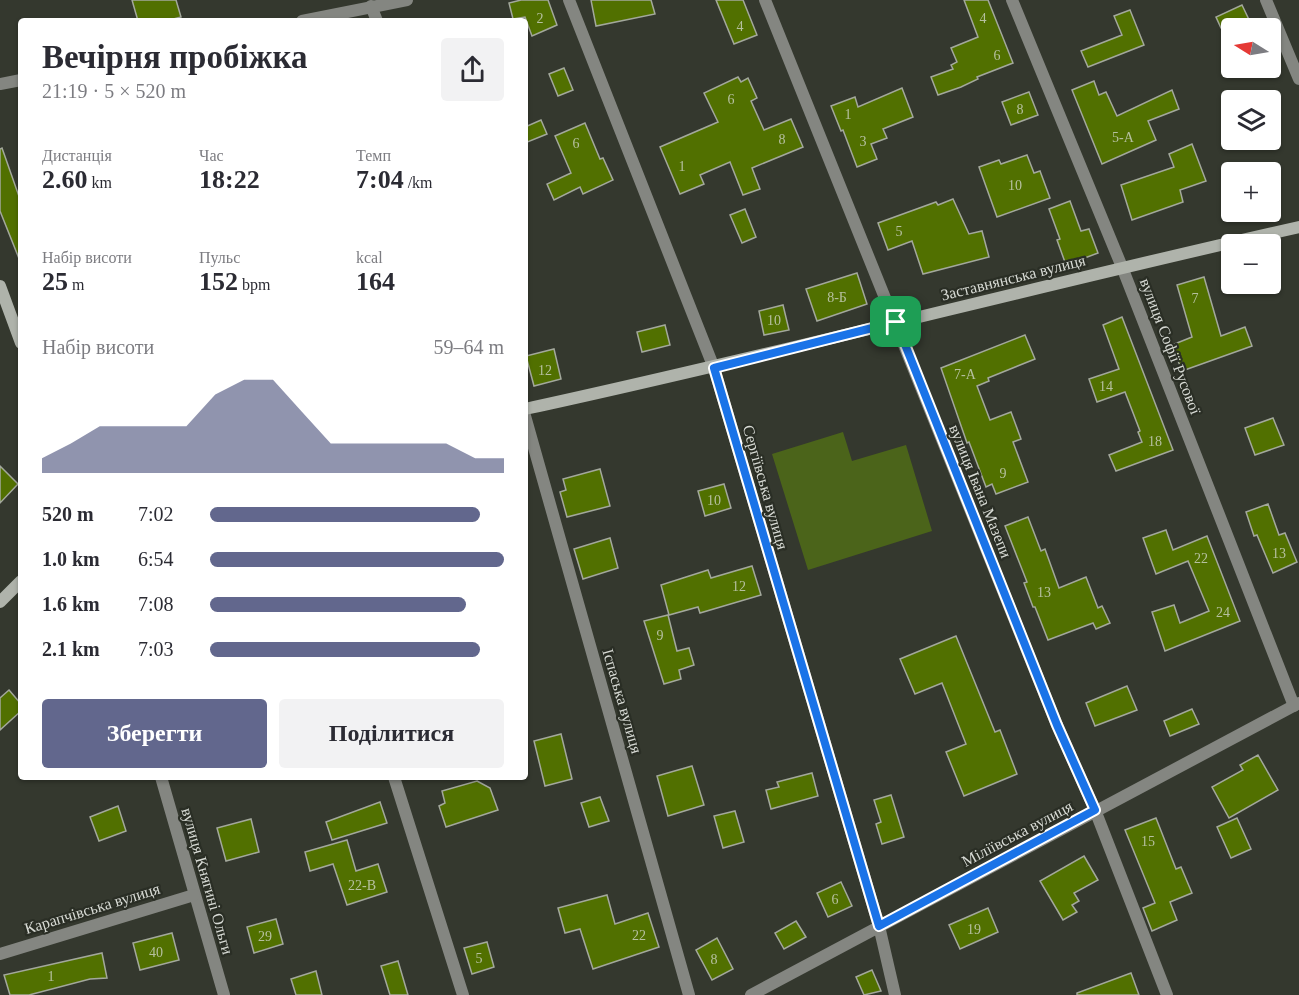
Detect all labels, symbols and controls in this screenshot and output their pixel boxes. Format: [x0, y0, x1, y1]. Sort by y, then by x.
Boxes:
house number: 2 [537, 11, 544, 26]
house number: 4 [980, 11, 987, 26]
north arrow [1221, 18, 1281, 78]
map controls [1221, 18, 1281, 294]
house number: 4 [737, 19, 744, 34]
button: share [441, 38, 504, 101]
text: Вечірня пробіжка [42, 39, 308, 75]
house number: 6 [994, 48, 1001, 63]
text: 21:19 · 5 × 520 m [42, 80, 186, 102]
button: layers [1221, 90, 1281, 150]
house number: 6 [728, 92, 735, 107]
house number: 8 [1017, 102, 1024, 117]
house number: 1 [845, 107, 852, 122]
house number: 5-А [1112, 130, 1135, 145]
house number: 8 [779, 132, 786, 147]
house number: 3 [860, 134, 867, 149]
house number: 6 [573, 136, 580, 151]
text: Дистанція [42, 147, 112, 164]
text: Час [199, 147, 224, 164]
text: Темп [356, 147, 391, 164]
house number: 1 [679, 159, 686, 174]
button: + [1221, 162, 1281, 222]
text: 2.60 [42, 165, 88, 194]
text: 18:22 [199, 165, 260, 194]
text: 7:04 [356, 165, 404, 194]
text: km [88, 174, 112, 191]
text: /km [404, 174, 433, 191]
house number: 10 [1008, 178, 1022, 193]
house number: 5 [896, 224, 903, 239]
button: − [1221, 234, 1281, 294]
text: Набір висоти [42, 249, 132, 266]
text: Пульс [199, 249, 240, 266]
text: kcal [356, 249, 383, 266]
street label: Заставнянська вулиця [939, 251, 1088, 305]
text: 25 [42, 267, 68, 296]
text: 152 [199, 267, 238, 296]
text: 164 [356, 267, 395, 296]
text: m [68, 276, 84, 293]
text: bpm [238, 276, 270, 293]
street label: вулиця Софії Русової [1136, 276, 1205, 418]
house number: 8-Б [827, 290, 847, 305]
house number: 7 [1192, 291, 1199, 306]
pin [870, 296, 921, 347]
icon: arrive [879, 305, 912, 338]
house number: 10 [767, 313, 781, 328]
text: Набір висоти [42, 336, 154, 358]
text: 59–64 m [433, 336, 504, 358]
house number: 12 [538, 363, 552, 378]
house number: 7-А [954, 367, 977, 382]
house number: 14 [1099, 379, 1113, 394]
street label: вулиця Івана Мазепи [945, 422, 1015, 561]
street label: Сергіївська вулиця [739, 423, 792, 552]
house number: 18 [1148, 434, 1162, 449]
house number: 9 [1000, 466, 1007, 481]
house number: 10 [707, 493, 721, 508]
text: 520 m [42, 503, 94, 525]
text: 7:02 [138, 503, 174, 525]
house number: 13 [1272, 546, 1286, 561]
text: 1.0 km [42, 548, 100, 570]
text: 6:54 [138, 548, 174, 570]
house number: 22 [1194, 551, 1208, 566]
house number: 12 [732, 579, 746, 594]
house number: 13 [1037, 585, 1051, 600]
text: 1.6 km [42, 593, 100, 615]
text: 7:08 [138, 593, 174, 615]
house number: 24 [1216, 605, 1230, 620]
house number: 9 [657, 628, 664, 643]
text: 2.1 km [42, 638, 100, 660]
text: 7:03 [138, 638, 174, 660]
street label: Іспаська вулиця [599, 647, 646, 756]
button: Зберегти [42, 699, 267, 768]
button: Поділитися [279, 699, 504, 768]
street label: Міліївська вулиця [959, 797, 1076, 871]
street label: вулиця Княгині Ольги [178, 806, 237, 957]
house number: 15 [1141, 834, 1155, 849]
house number: 22-В [348, 878, 376, 893]
street label: Карапчівська вулиця [22, 880, 163, 938]
house number: 6 [832, 892, 839, 907]
house number: 19 [967, 922, 981, 937]
house number: 22 [632, 928, 646, 943]
house number: 29 [258, 929, 272, 944]
house number: 40 [149, 945, 163, 960]
house number: 5 [476, 951, 483, 966]
house number: 8 [711, 952, 718, 967]
house number: 1 [48, 969, 55, 984]

